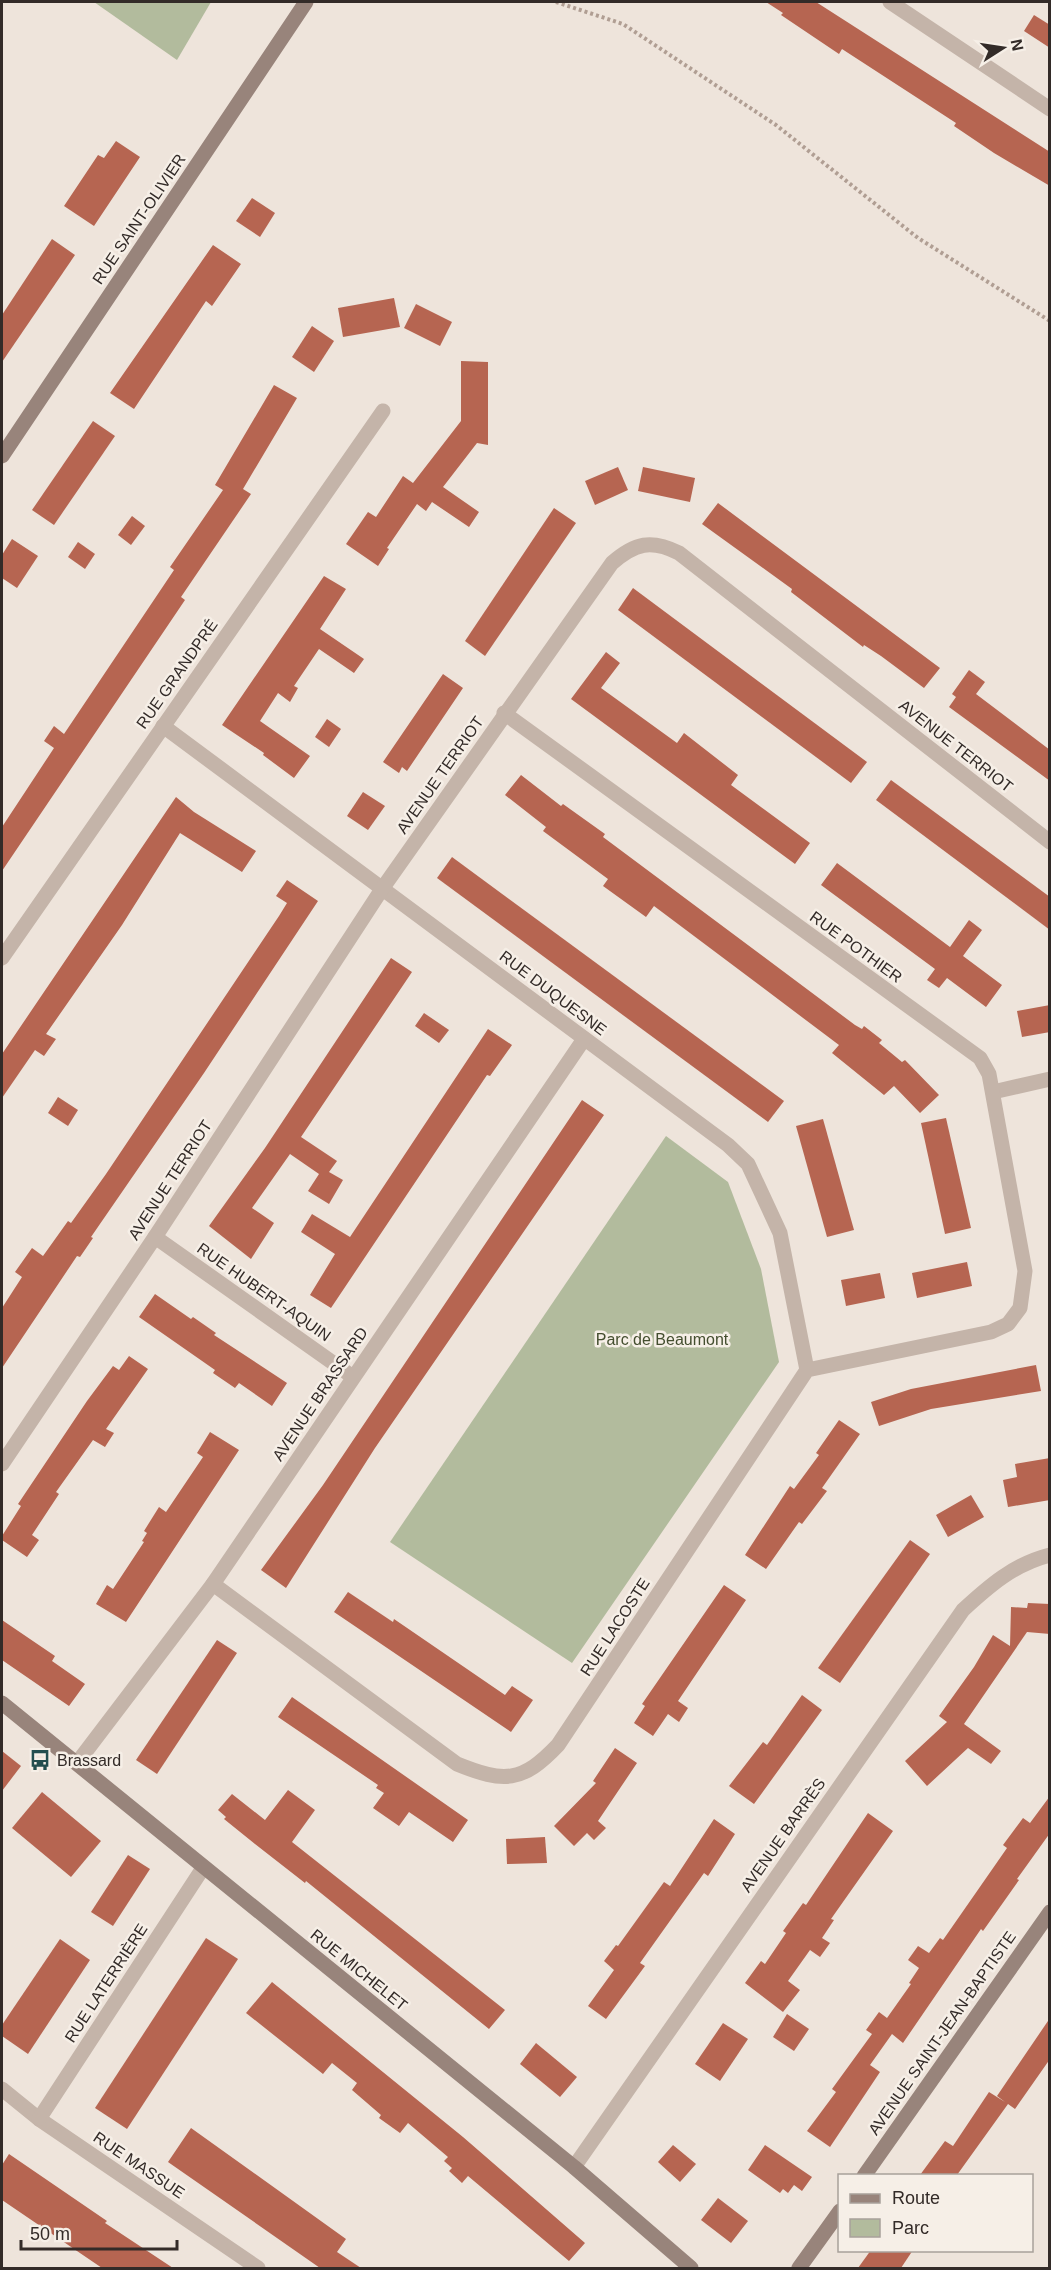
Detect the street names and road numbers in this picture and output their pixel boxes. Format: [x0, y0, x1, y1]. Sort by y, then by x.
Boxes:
street label: RUE SAINT-OLIVIER [89, 151, 189, 287]
street label: RUE GRANDPRÉ [132, 616, 221, 732]
street label: AVENUE TERRIOT [896, 697, 1016, 796]
street label: AVENUE TERRIOT [393, 713, 487, 837]
street label: RUE POTHIER [807, 908, 905, 986]
street label: RUE DUQUESNE [496, 947, 610, 1039]
street label: AVENUE TERRIOT [125, 1117, 215, 1243]
street label: RUE HUBERT-AQUIN [194, 1239, 334, 1345]
street label: AVENUE BRASSARD [269, 1324, 371, 1464]
street label: RUE LACOSTE [577, 1575, 653, 1679]
street label: AVENUE BARRÈS [737, 1774, 829, 1895]
street label: RUE LATERRIÈRE [61, 1920, 151, 2045]
street label: RUE MICHELET [307, 1926, 411, 2014]
street label: AVENUE SAINT-JEAN-BAPTISTE [865, 1928, 1019, 2138]
street label: RUE MASSUE [90, 2128, 188, 2202]

